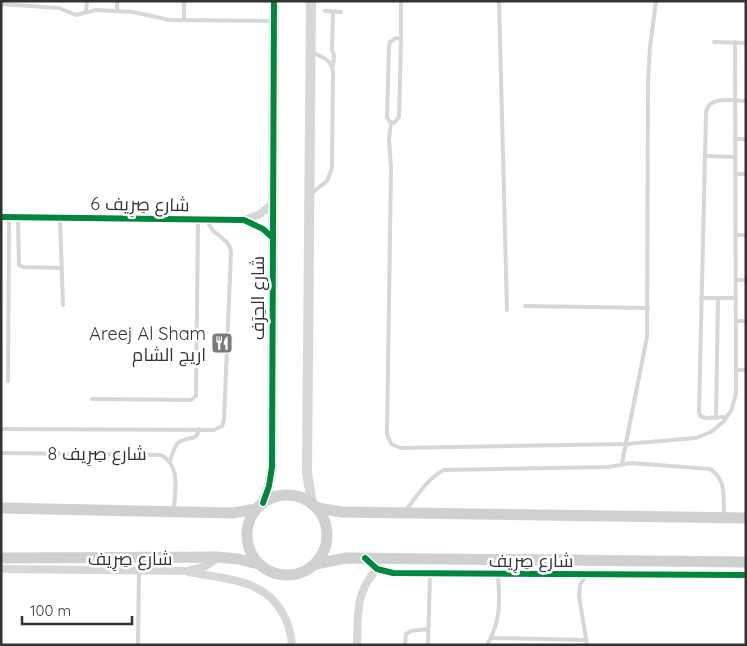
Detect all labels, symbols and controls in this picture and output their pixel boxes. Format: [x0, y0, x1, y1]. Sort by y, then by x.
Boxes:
street label: شارع صِرِيف 6 [90, 192, 190, 218]
street label: شارع الحِرَف [246, 256, 270, 340]
place label: Areej Al Sham اريج الشام [89, 322, 206, 367]
restaurant icon: Areej Al Sham اريج الشام [210, 331, 234, 355]
street label: شارع صِرِيف 8 [47, 442, 147, 466]
street label: شارع صِرِيف [88, 547, 172, 571]
street label: شارع صِرِيف [489, 549, 573, 573]
scale bar [22, 594, 132, 626]
text: 100 m [30, 601, 71, 620]

